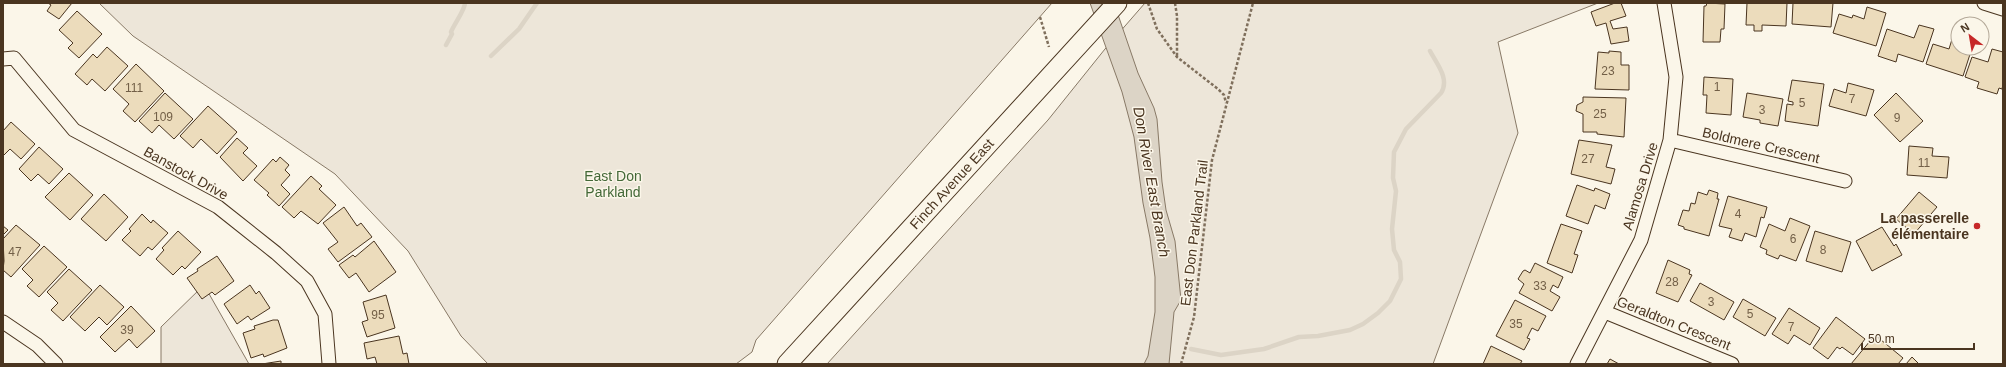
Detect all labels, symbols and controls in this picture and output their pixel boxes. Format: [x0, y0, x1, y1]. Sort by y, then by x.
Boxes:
north arrow [1950, 16, 1990, 56]
text: N [1958, 20, 1971, 35]
house number: 23 [1601, 64, 1615, 78]
house number: 1 [1714, 80, 1721, 94]
house number: 111 [125, 81, 143, 95]
house number: 7 [1849, 92, 1856, 106]
house number: 5 [1799, 96, 1806, 110]
house number: 3 [1759, 103, 1766, 117]
water label: Don River East Branch [1130, 105, 1174, 259]
house number: 25 [1593, 107, 1607, 121]
house number: 109 [153, 110, 173, 124]
house number: 9 [1894, 111, 1901, 125]
street label: Boldmere Crescent [1701, 124, 1821, 166]
street label: Finch Avenue East [906, 135, 997, 232]
street label: Alamosa Drive [1619, 140, 1661, 232]
street label: Banstock Drive [141, 143, 231, 203]
house number: 27 [1581, 152, 1595, 166]
house number: 11 [1918, 156, 1931, 170]
street label: East Don Parkland Trail [1177, 159, 1211, 307]
park label: East Don Parkland [584, 168, 642, 200]
house number: 4 [1735, 207, 1742, 221]
place label: La passerelle élémentaire [1880, 210, 1969, 242]
marker: La passerelle élémentaire [1972, 221, 1982, 231]
house number: 6 [1790, 232, 1797, 246]
house number: 8 [1820, 243, 1827, 257]
house number: 47 [8, 245, 22, 259]
house number: 28 [1665, 275, 1679, 289]
house number: 33 [1533, 279, 1547, 293]
street label: Geraldton Crescent [1615, 293, 1733, 353]
house number: 3 [1708, 295, 1715, 309]
house number: 5 [1747, 307, 1754, 321]
house number: 95 [371, 308, 385, 322]
house number: 35 [1509, 317, 1523, 331]
house number: 7 [1788, 320, 1795, 334]
house number: 39 [120, 323, 134, 337]
scale bar [1862, 325, 1974, 351]
text: 50 m [1868, 332, 1895, 346]

